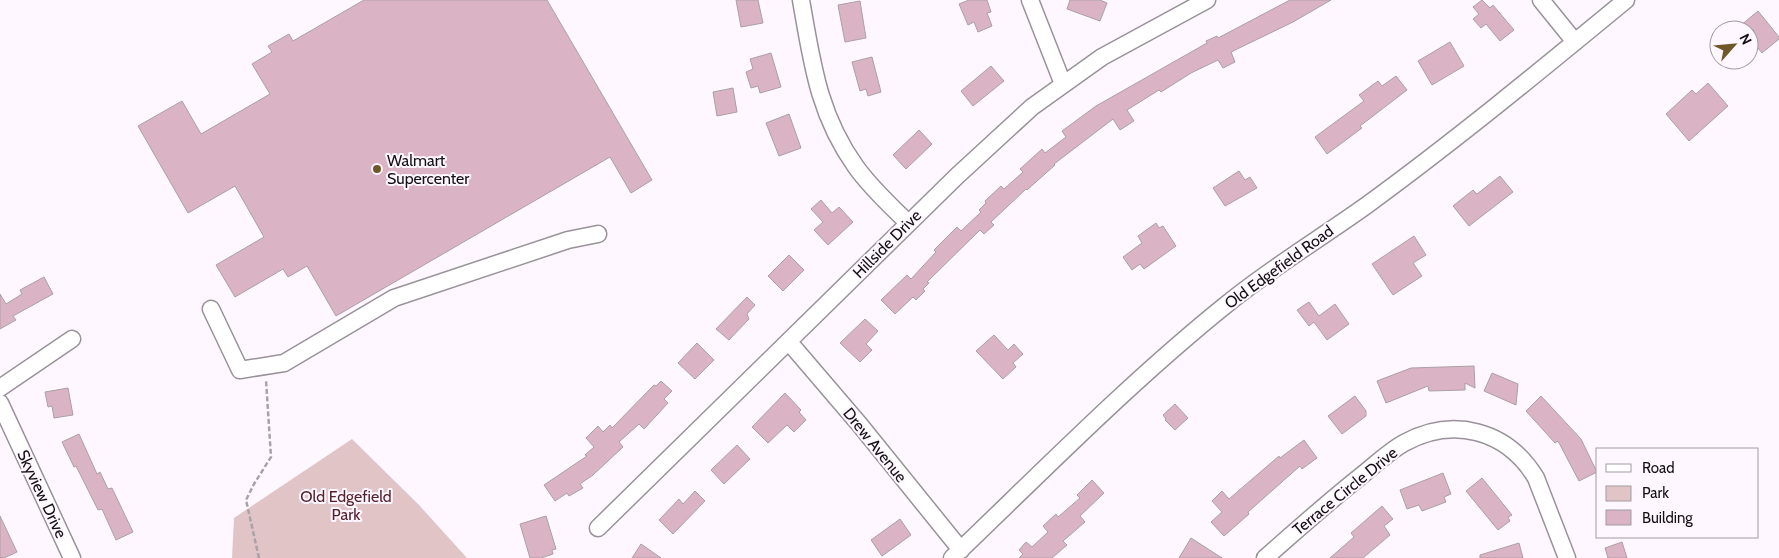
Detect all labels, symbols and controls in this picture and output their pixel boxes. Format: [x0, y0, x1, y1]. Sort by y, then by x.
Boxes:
north arrow [1709, 20, 1759, 70]
text: N [1735, 31, 1756, 48]
place label: Walmart Supercenter [387, 151, 470, 188]
marker: Walmart Supercenter [371, 163, 383, 175]
street label: Hillside Drive [849, 206, 925, 282]
street label: Old Edgefield Road [1221, 221, 1337, 313]
street label: Drew Avenue [839, 404, 911, 486]
street label: Terrace Circle Drive [1289, 443, 1401, 539]
street label: Skyview Drive [13, 447, 71, 541]
legend [1596, 448, 1759, 538]
text: Road [1642, 459, 1675, 477]
text: Park [1642, 484, 1669, 502]
park label: Old Edgefield Park [300, 487, 392, 524]
text: Building [1642, 509, 1693, 527]

